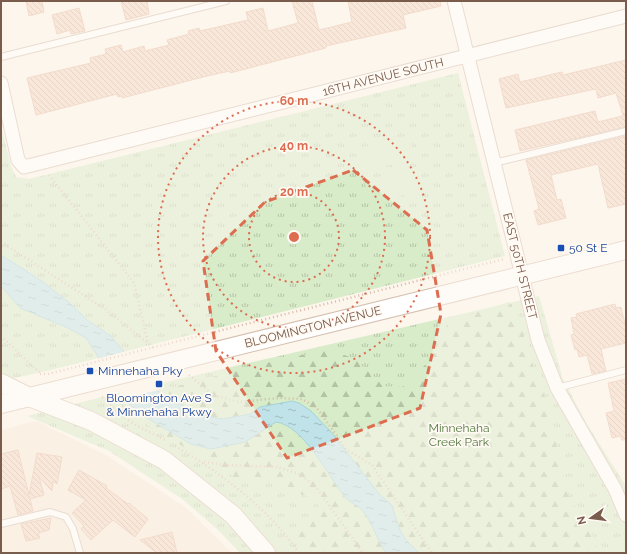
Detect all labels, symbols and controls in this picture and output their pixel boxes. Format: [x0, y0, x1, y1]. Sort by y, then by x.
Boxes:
street label: 16TH AVENUE SOUTH [321, 55, 445, 99]
text: 60 m [280, 94, 308, 108]
text: 40 m [280, 139, 308, 153]
text: 20 m [280, 185, 308, 199]
street label: EAST 50TH STREET [500, 211, 540, 321]
centre of rings [287, 230, 301, 244]
place label: 50 St E [569, 241, 608, 255]
marker: 50 St E [556, 243, 566, 253]
street label: BLOOMINGTON AVENUE [243, 303, 383, 351]
place label: Minnehaha Pky [98, 364, 183, 378]
marker: Minnehaha Pky [85, 366, 95, 376]
marker: Bloomington Ave S & Minnehaha Pkwy [154, 379, 164, 389]
place label: Bloomington Ave S & Minnehaha Pkwy [106, 391, 212, 419]
park label: Minnehaha Creek Park [428, 421, 490, 449]
north arrow [571, 498, 611, 538]
text: N [574, 515, 589, 526]

